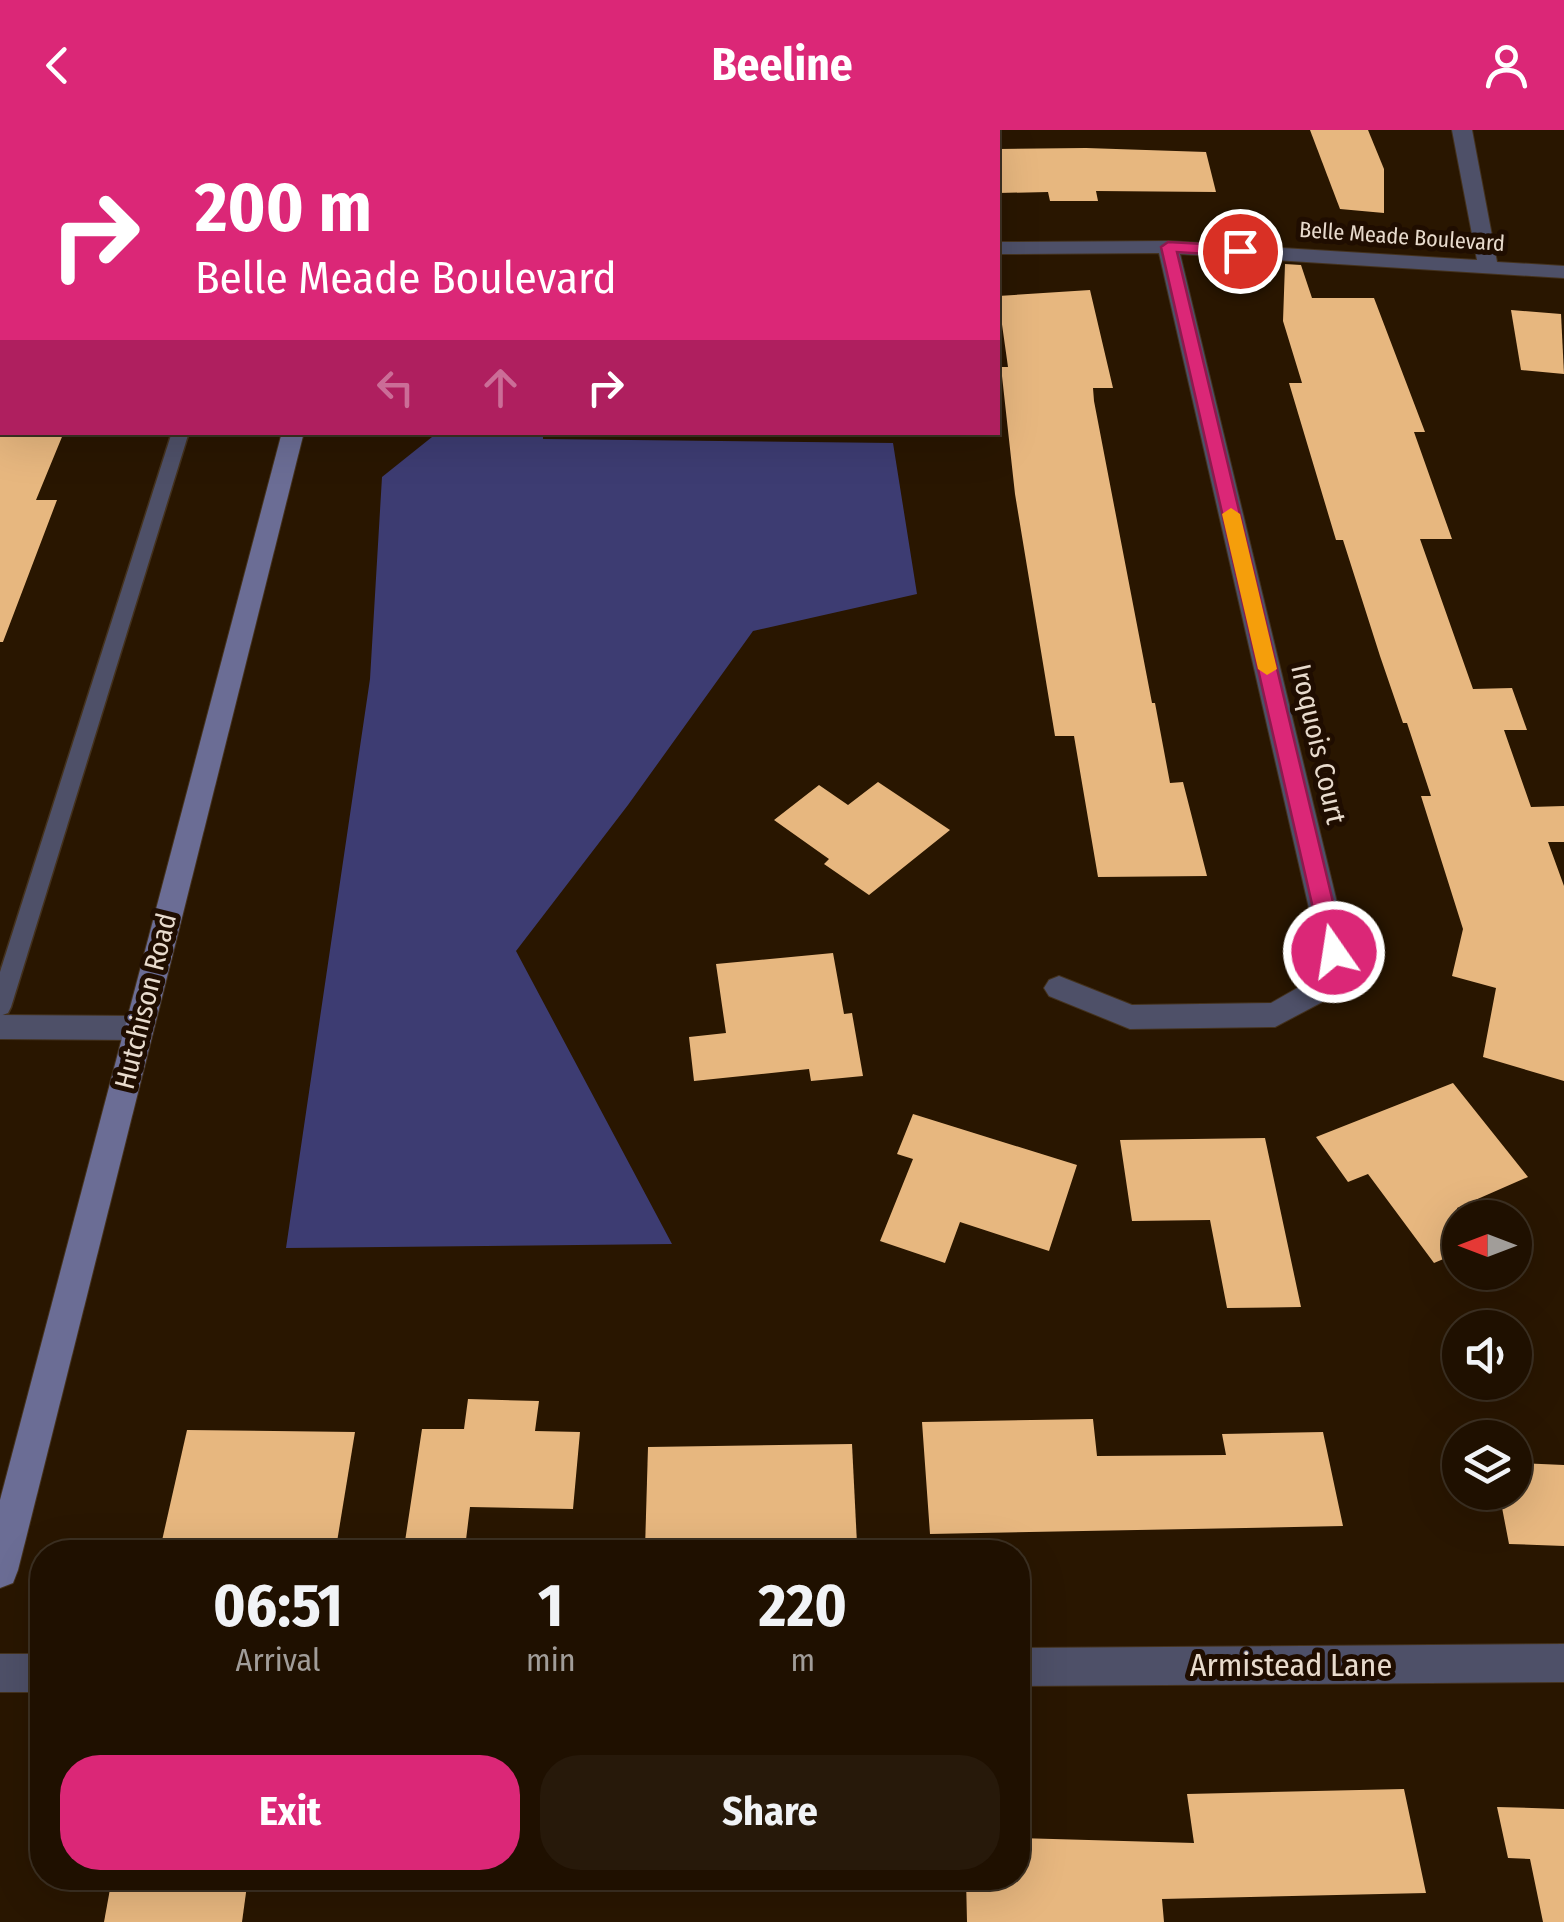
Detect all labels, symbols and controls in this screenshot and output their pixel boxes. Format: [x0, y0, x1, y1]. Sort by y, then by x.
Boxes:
icon: back [30, 38, 85, 93]
text: Beeline [711, 38, 853, 92]
icon: person [1479, 38, 1534, 93]
text: 200 m [195, 166, 372, 250]
icon: right [30, 170, 160, 300]
pin [1198, 209, 1283, 294]
street label: Belle Meade Boulevard [1298, 216, 1506, 257]
icon: arrive [1213, 224, 1268, 279]
text: Belle Meade Boulevard [195, 251, 617, 305]
icon: left [368, 360, 423, 415]
icon: ahead [473, 360, 528, 415]
icon: right [578, 360, 633, 415]
street label: Iroquois Court [1284, 661, 1353, 828]
position arrow [1282, 900, 1386, 1004]
street label: Hutchison Road [108, 910, 183, 1093]
north arrow [1442, 1200, 1532, 1290]
map controls [1442, 1200, 1532, 1510]
button: sound [1442, 1310, 1532, 1400]
button: layers [1442, 1420, 1532, 1510]
text: 06:51 [213, 1570, 343, 1642]
text: 1 [538, 1570, 564, 1642]
text: 220 [759, 1570, 847, 1642]
text: Arrival [236, 1641, 320, 1679]
text: min [526, 1641, 576, 1679]
text: m [790, 1641, 815, 1679]
street label: Armistead Lane [1190, 1646, 1392, 1684]
button: Exit [60, 1755, 520, 1870]
button: Share [540, 1755, 1000, 1870]

